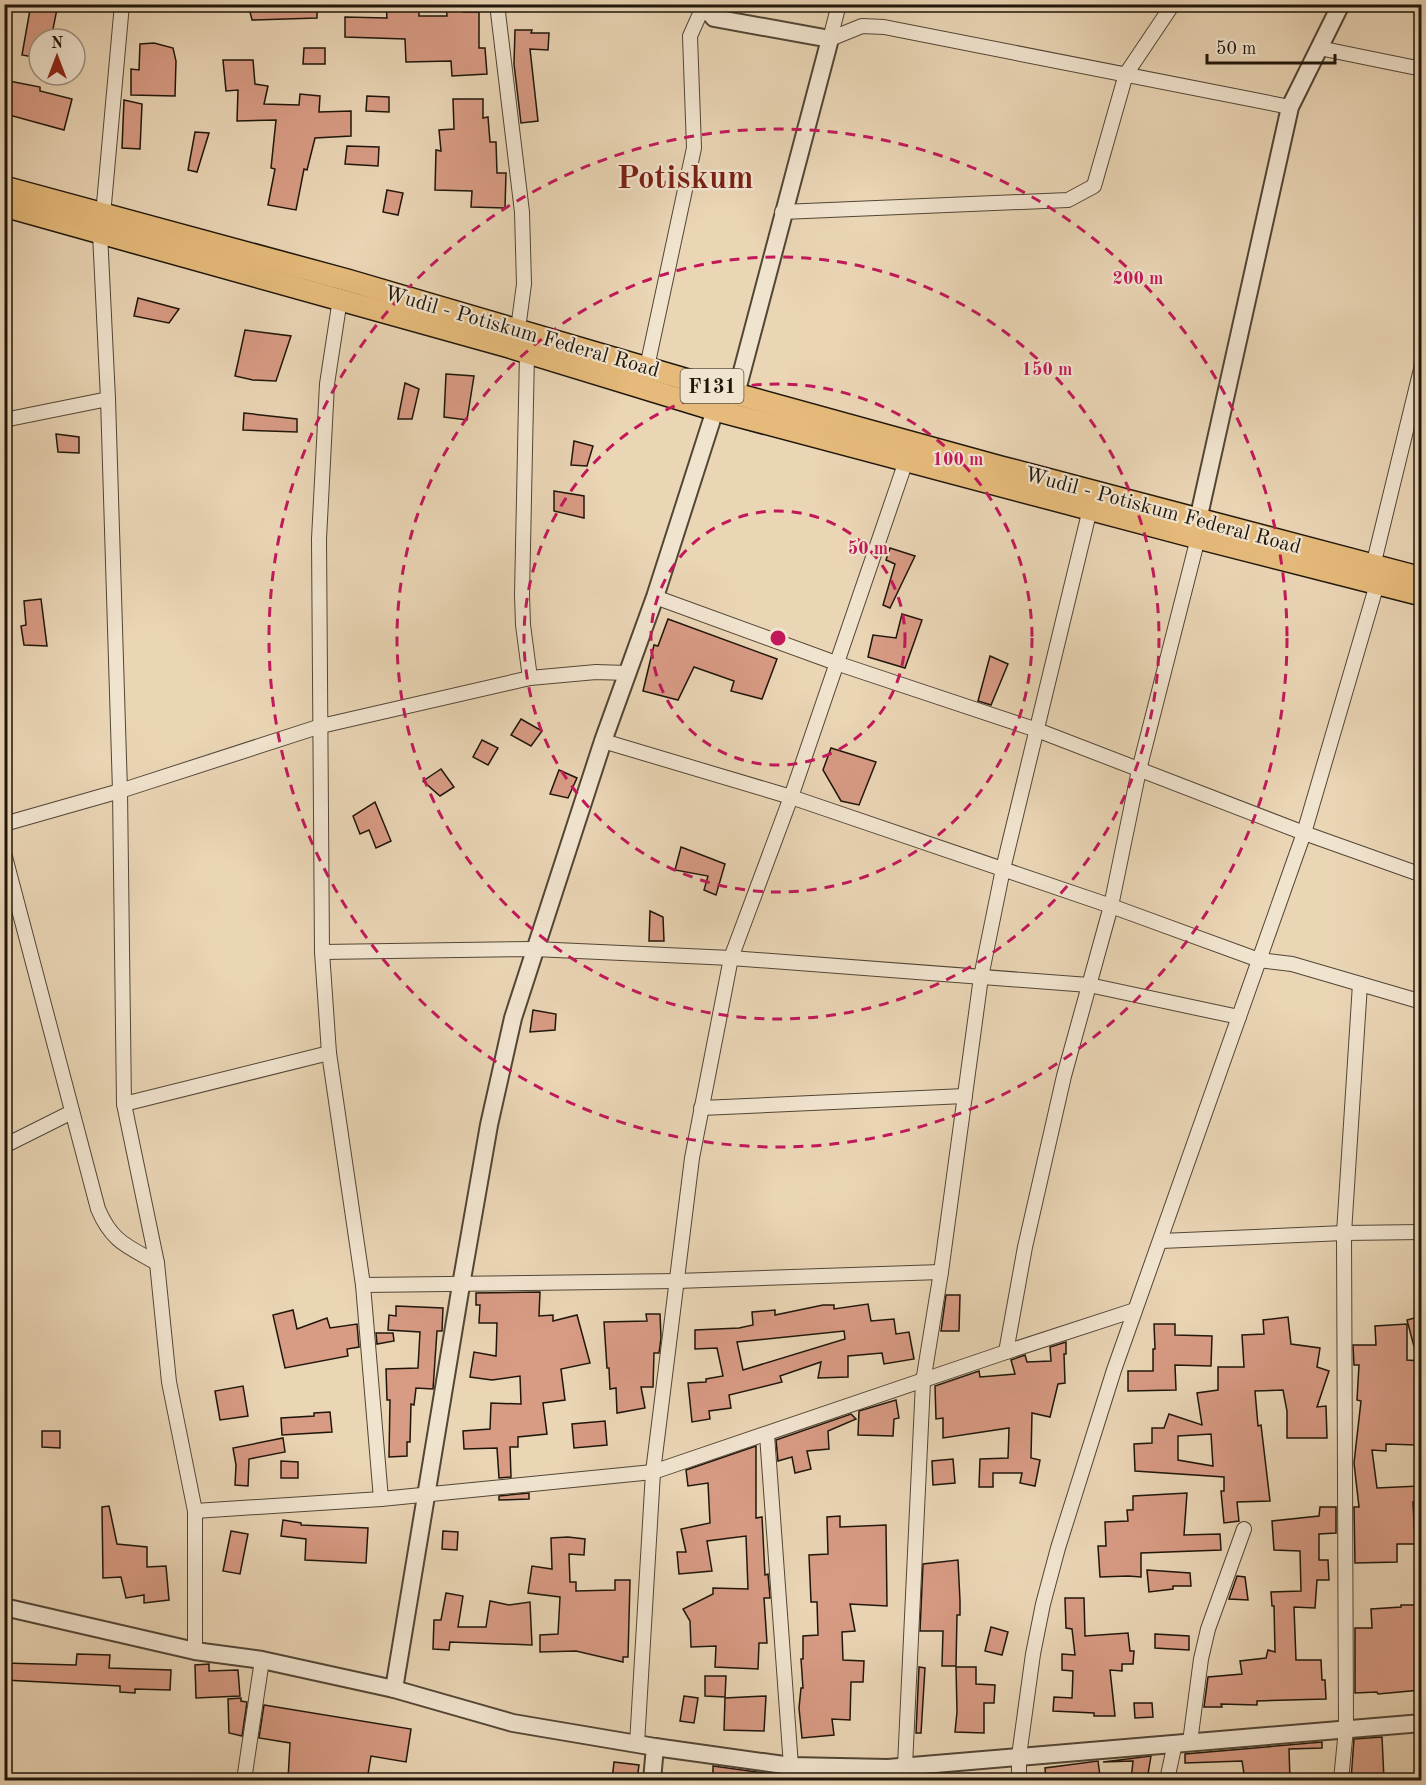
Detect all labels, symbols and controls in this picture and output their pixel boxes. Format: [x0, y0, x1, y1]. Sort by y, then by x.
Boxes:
north arrow [27, 27, 87, 87]
scale bar [1207, 27, 1334, 65]
text: N [51, 36, 64, 52]
text: 50 m [1216, 40, 1256, 58]
district label: Potiskum [616, 163, 754, 196]
text: 200 m [1113, 270, 1163, 288]
street label: Wudil - Potiskum Federal Road [382, 283, 662, 382]
text: 150 m [1022, 361, 1072, 379]
road number: F131 [680, 369, 744, 403]
text: 100 m [933, 451, 983, 469]
street label: Wudil - Potiskum Federal Road [1022, 464, 1303, 559]
text: 50 m [848, 540, 888, 558]
centre of rings [768, 628, 788, 648]

